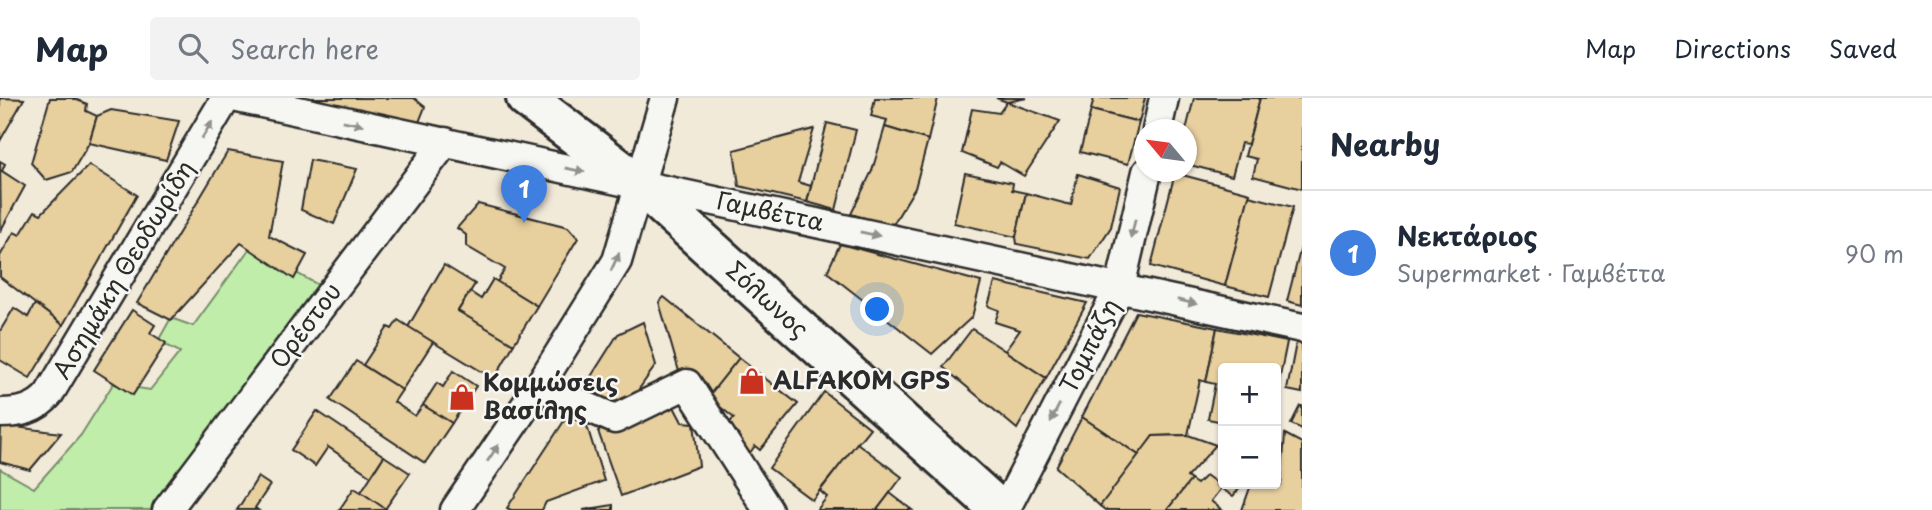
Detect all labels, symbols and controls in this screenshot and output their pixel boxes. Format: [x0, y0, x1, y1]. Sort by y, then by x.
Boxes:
search box [150, 17, 640, 80]
text: Map [35, 23, 108, 73]
icon: search [174, 29, 212, 67]
text: Search here [230, 29, 379, 68]
text: Map [1585, 30, 1636, 66]
text: Directions [1674, 30, 1791, 66]
text: Saved [1829, 30, 1897, 66]
one-way arrow [342, 117, 364, 128]
north arrow [1134, 119, 1197, 182]
one-way arrow [201, 121, 213, 140]
text: Nearby [1330, 121, 1440, 166]
street label: Ασημάκη Θεοδωρίδη [43, 153, 202, 385]
pin: 1 [501, 165, 547, 223]
one-way arrow [564, 165, 586, 176]
street label: Γαμβέττα [713, 181, 828, 239]
text: Νεκτάριος [1397, 216, 1537, 255]
one-way arrow [1128, 218, 1139, 240]
one-way arrow [859, 228, 881, 239]
text: 1 [1348, 236, 1359, 271]
text: 90 m [1845, 236, 1904, 271]
one-way arrow [609, 252, 621, 272]
street label: Σόλωνος [719, 252, 818, 345]
text: Supermarket · Γαμβέττα [1397, 255, 1666, 290]
street label: Ορέστου [260, 274, 349, 375]
your location [860, 292, 894, 326]
street label: Τομπάζη [1049, 292, 1127, 399]
one-way arrow [1176, 297, 1198, 308]
place label: ALFAKOM GPS [773, 361, 950, 397]
place label: Κομμώσεις Βασίλης [483, 363, 618, 427]
map controls [1218, 363, 1281, 489]
button: + [1218, 363, 1281, 426]
shop icon: ALFAKOM GPS [737, 366, 767, 396]
shop icon: Κομμώσεις Βασίλης [447, 382, 477, 412]
one-way arrow [1050, 403, 1061, 423]
button: − [1218, 426, 1281, 489]
one-way arrow [486, 444, 499, 463]

